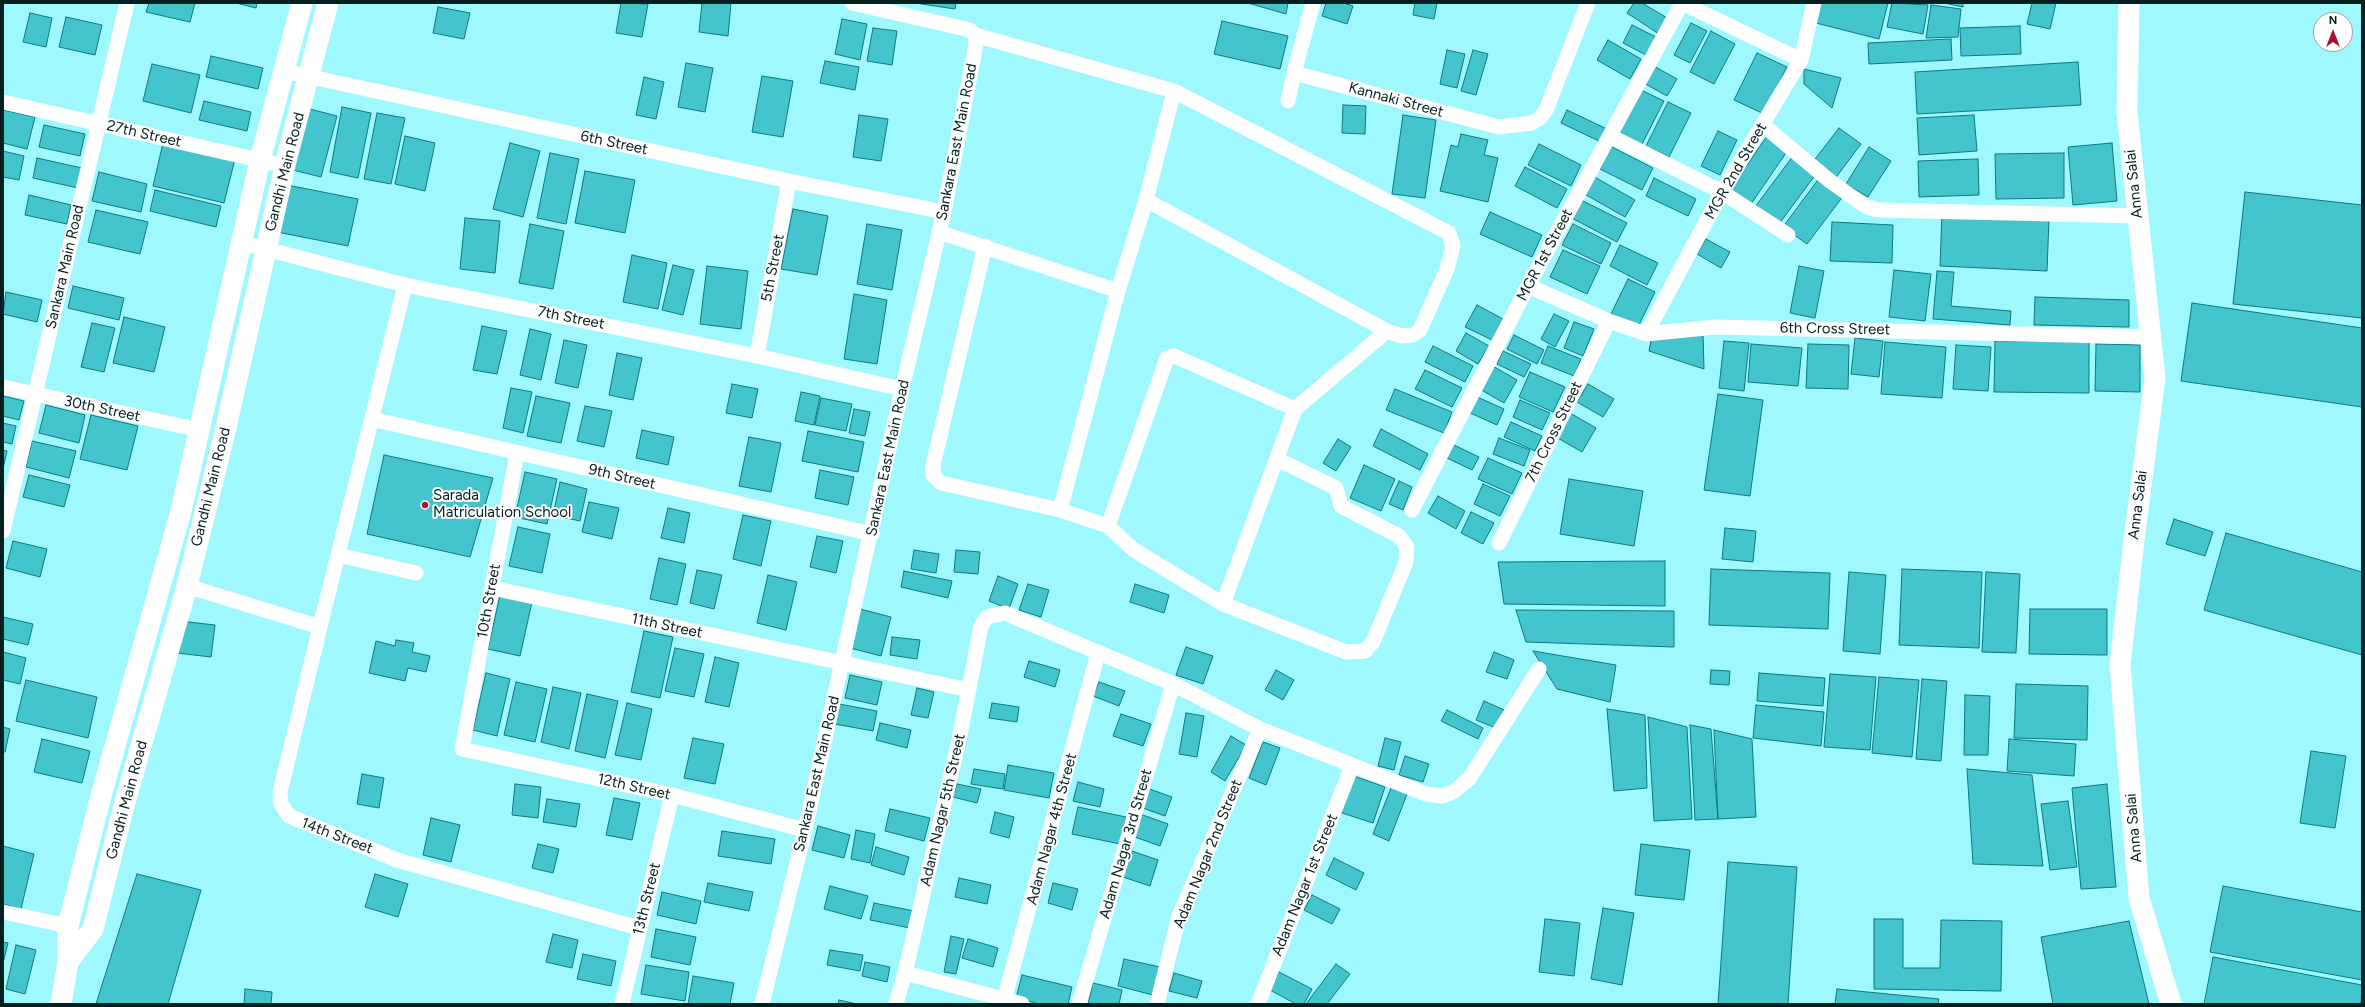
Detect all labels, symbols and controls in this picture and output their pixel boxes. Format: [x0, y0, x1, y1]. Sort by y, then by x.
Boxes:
north arrow [2313, 12, 2353, 52]
text: N [2329, 14, 2337, 27]
street label: Sankara East Main Road [933, 62, 981, 222]
street label: Kannaki Street [1347, 79, 1445, 121]
street label: Gandhi Main Road [261, 111, 309, 233]
street label: 27th Street [105, 117, 183, 151]
street label: MGR 2nd Street [1701, 120, 1771, 222]
street label: 6th Street [579, 127, 649, 159]
street label: Anna Salai [2121, 148, 2147, 220]
street label: Sankara Main Road [42, 203, 88, 331]
street label: MGR 1st Street [1513, 206, 1577, 304]
street label: 5th Street [758, 233, 788, 303]
street label: 7th Street [536, 303, 606, 333]
street label: 6th Cross Street [1780, 319, 1890, 339]
street label: Sankara East Main Road [863, 378, 913, 538]
street label: 7th Cross Street [1522, 379, 1586, 485]
street label: 30th Street [62, 392, 142, 426]
street label: Gandhi Main Road [187, 426, 235, 548]
street label: 9th Street [587, 461, 657, 493]
street label: Anna Salai [2125, 469, 2151, 541]
place label: Sarada Matriculation School [433, 487, 571, 522]
marker: Sarada Matriculation School [420, 500, 430, 510]
street label: 10th Street [474, 562, 504, 640]
street label: 11th Street [630, 610, 704, 642]
street label: Sankara East Main Road [790, 694, 844, 854]
street label: Adam Nagar 5th Street [917, 732, 969, 888]
street label: Gandhi Main Road [102, 739, 152, 861]
street label: Adam Nagar 4th Street [1023, 751, 1081, 907]
street label: Adam Nagar 3rd Street [1096, 767, 1156, 921]
street label: 12th Street [596, 770, 672, 804]
street label: Adam Nagar 2nd Street [1170, 777, 1246, 931]
street label: Anna Salai [2122, 793, 2146, 863]
street label: Adam Nagar 1st Street [1268, 811, 1342, 959]
street label: 14th Street [299, 814, 375, 858]
street label: 13th Street [629, 861, 665, 937]

